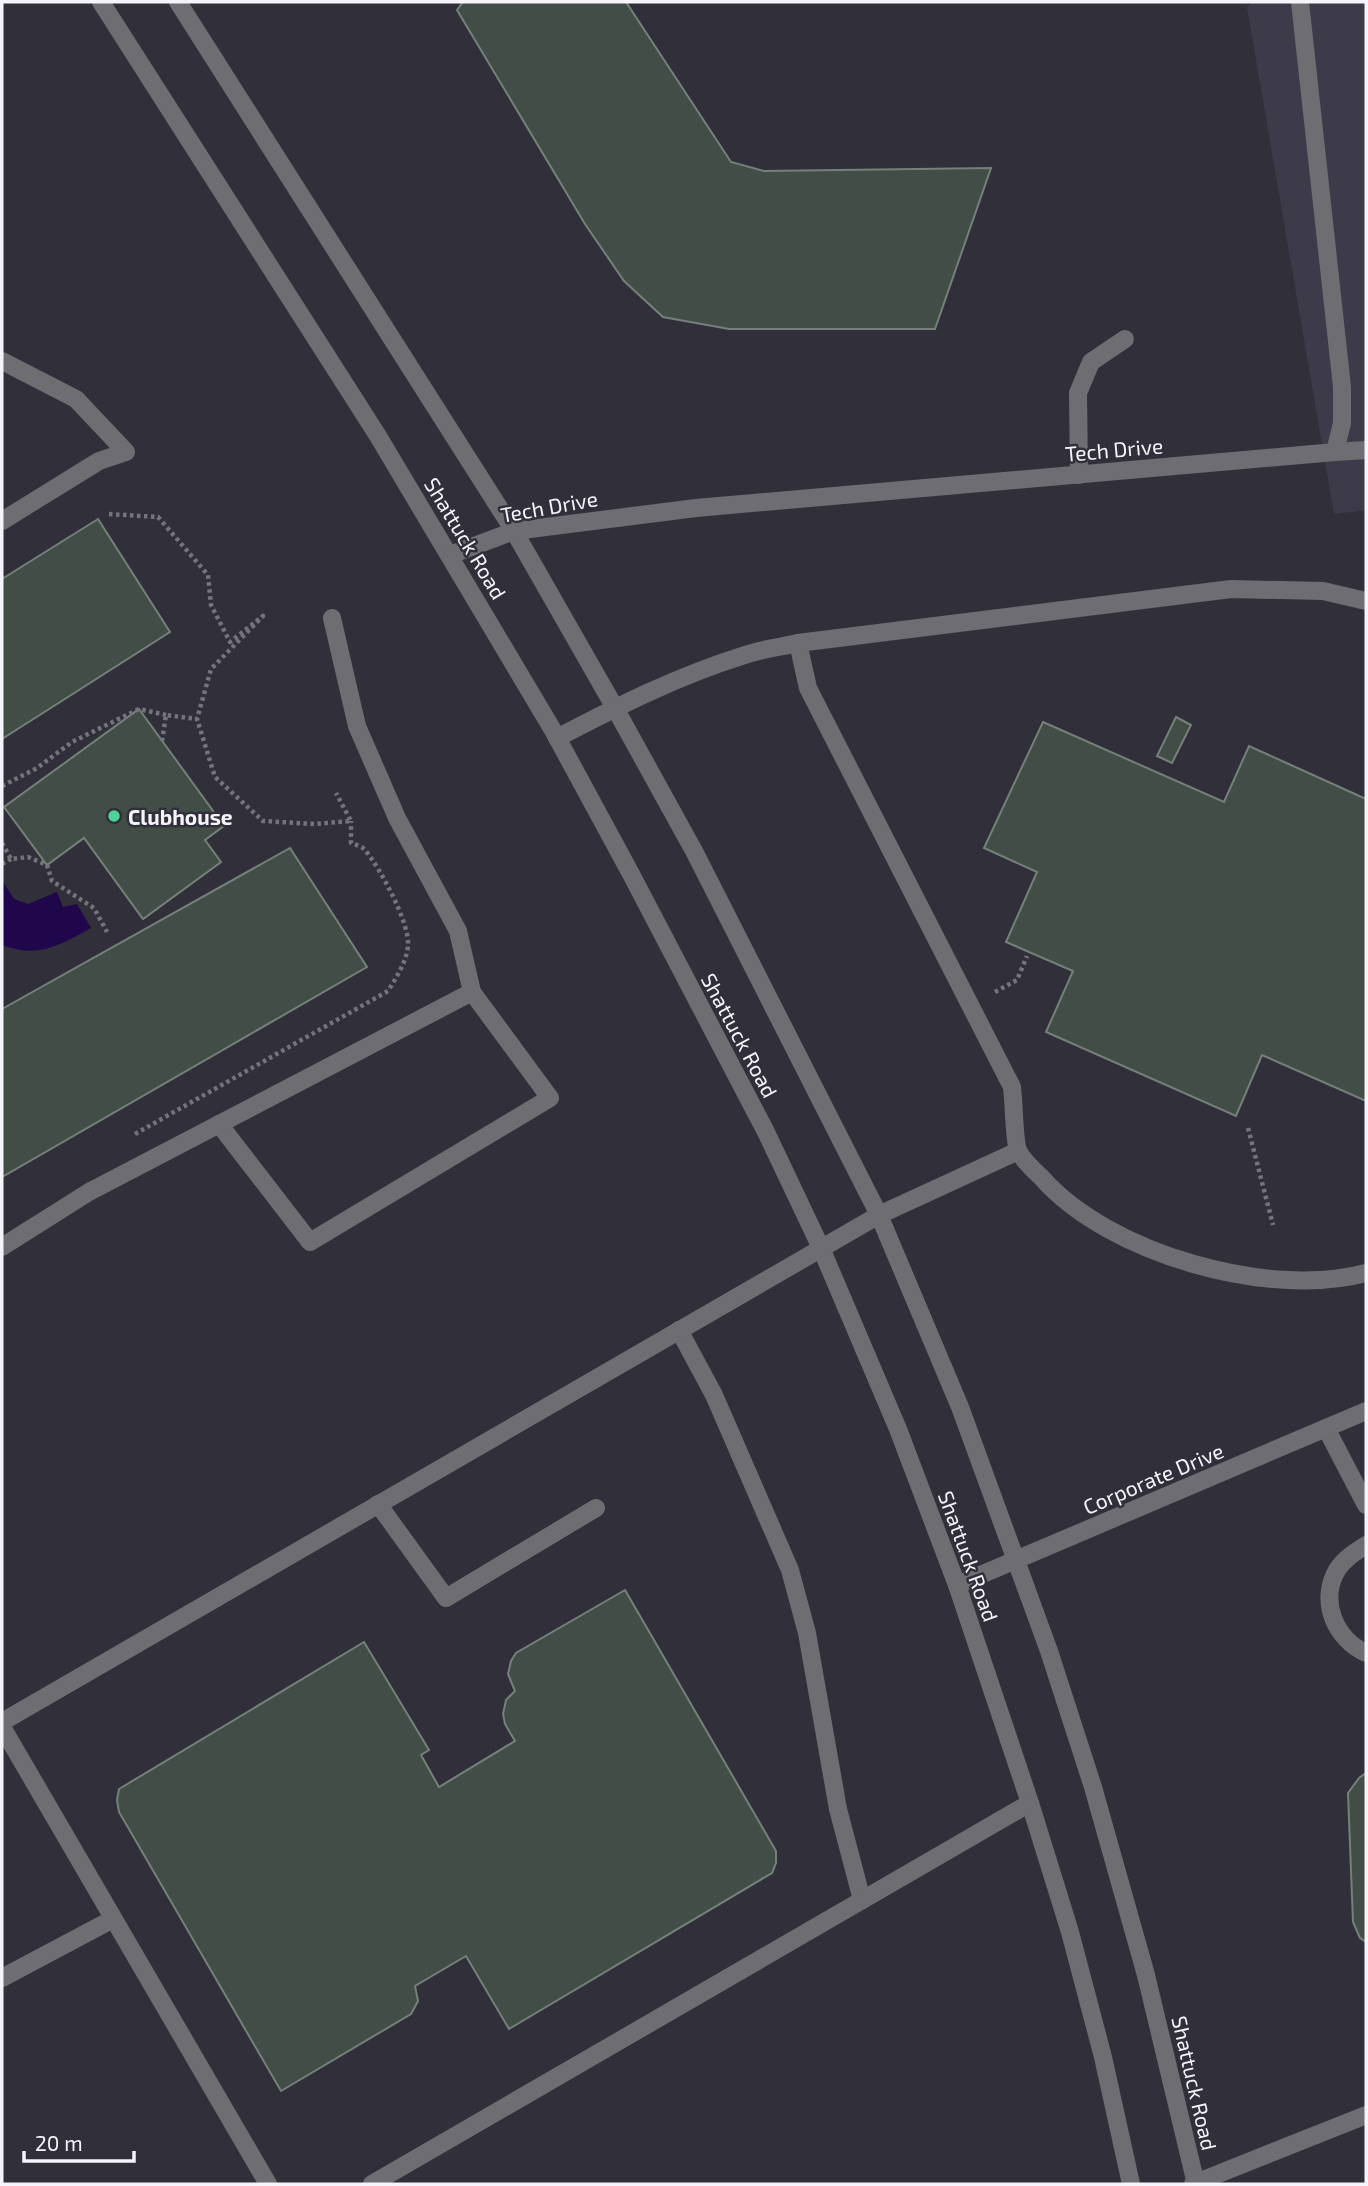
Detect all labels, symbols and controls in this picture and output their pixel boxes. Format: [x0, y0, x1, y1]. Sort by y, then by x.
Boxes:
street label: Tech Drive [1064, 432, 1164, 466]
street label: Shattuck Road [420, 473, 512, 603]
street label: Tech Drive [499, 485, 599, 527]
place label: Clubhouse [128, 804, 233, 829]
marker: Clubhouse [106, 808, 122, 824]
street label: Shattuck Road [697, 969, 783, 1101]
street label: Corporate Drive [1079, 1437, 1227, 1519]
street label: Shattuck Road [934, 1487, 1004, 1625]
street label: Shattuck Road [1167, 2013, 1223, 2153]
scale bar [24, 2120, 135, 2164]
text: 20 m [35, 2130, 83, 2155]

